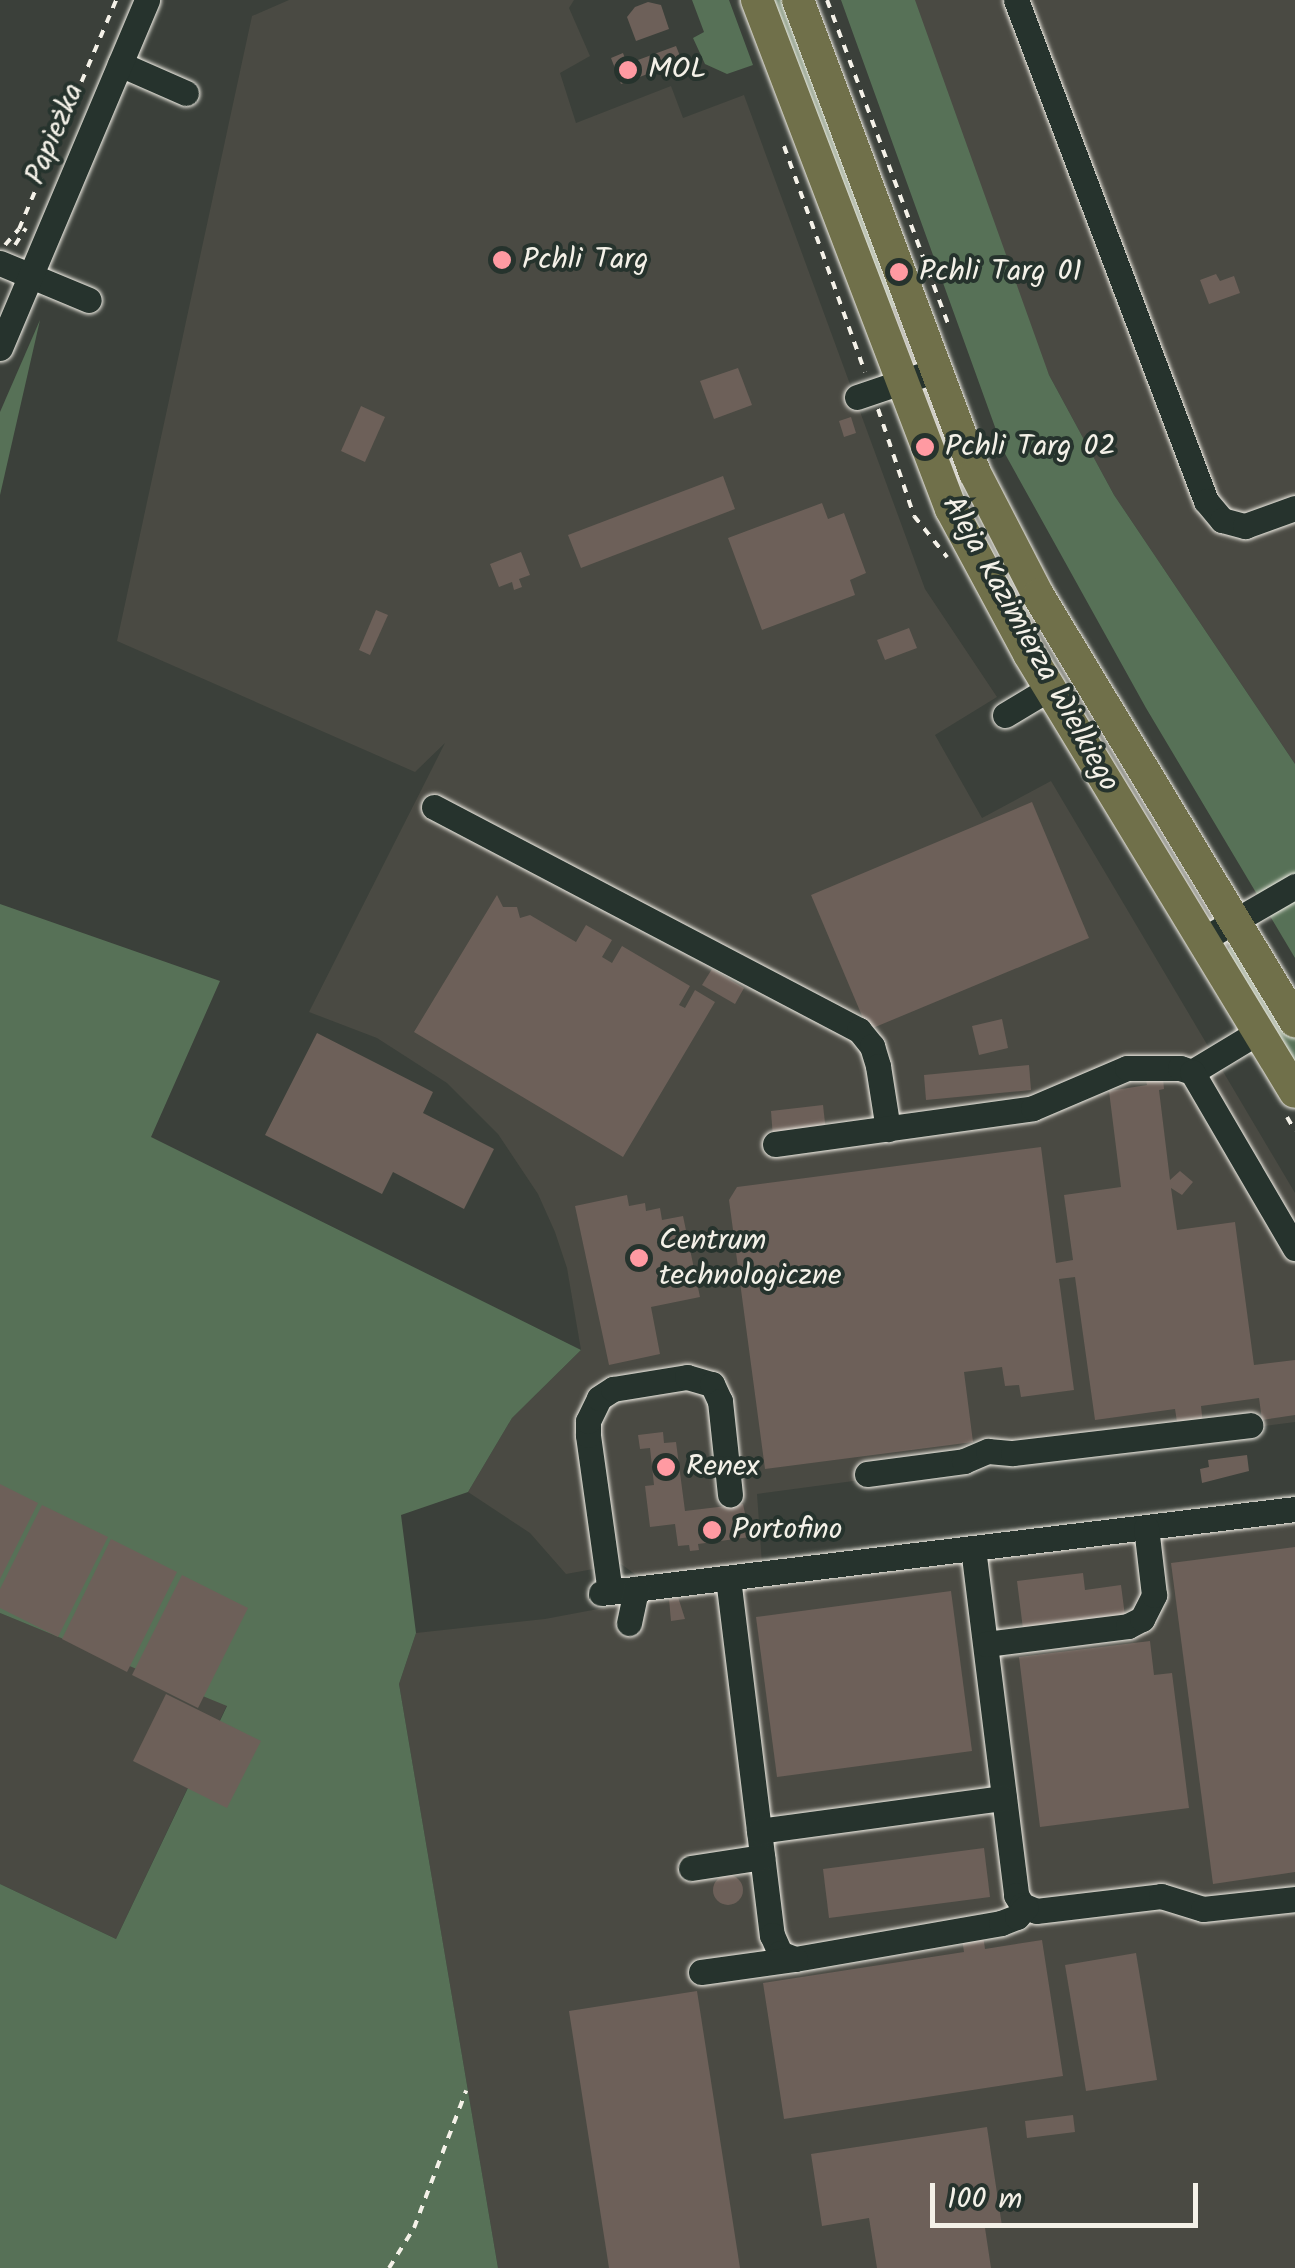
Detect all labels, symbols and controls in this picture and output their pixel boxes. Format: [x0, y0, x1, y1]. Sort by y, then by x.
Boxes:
place label: MOL [648, 52, 706, 88]
marker: MOL [617, 59, 639, 81]
street label: Papieżka [18, 78, 92, 190]
place label: Pchli Targ [522, 242, 649, 278]
marker: Pchli Targ [491, 249, 513, 271]
place label: Pchli Targ 01 [919, 254, 1082, 290]
marker: Pchli Targ 01 [888, 261, 910, 283]
place label: Pchli Targ 02 [945, 429, 1116, 465]
marker: Pchli Targ 02 [914, 436, 936, 458]
street label: Aleja Kazimierza Wielkiego [934, 490, 1126, 798]
place label: Centrum technologiczne [659, 1223, 841, 1294]
marker: Centrum technologiczne [628, 1247, 650, 1269]
place label: Renex [686, 1449, 759, 1485]
marker: Renex [655, 1456, 677, 1478]
place label: Portofino [732, 1512, 842, 1548]
marker: Portofino [701, 1519, 723, 1541]
scale bar [935, 2163, 1202, 2225]
text: 100 m [947, 2176, 1022, 2224]

